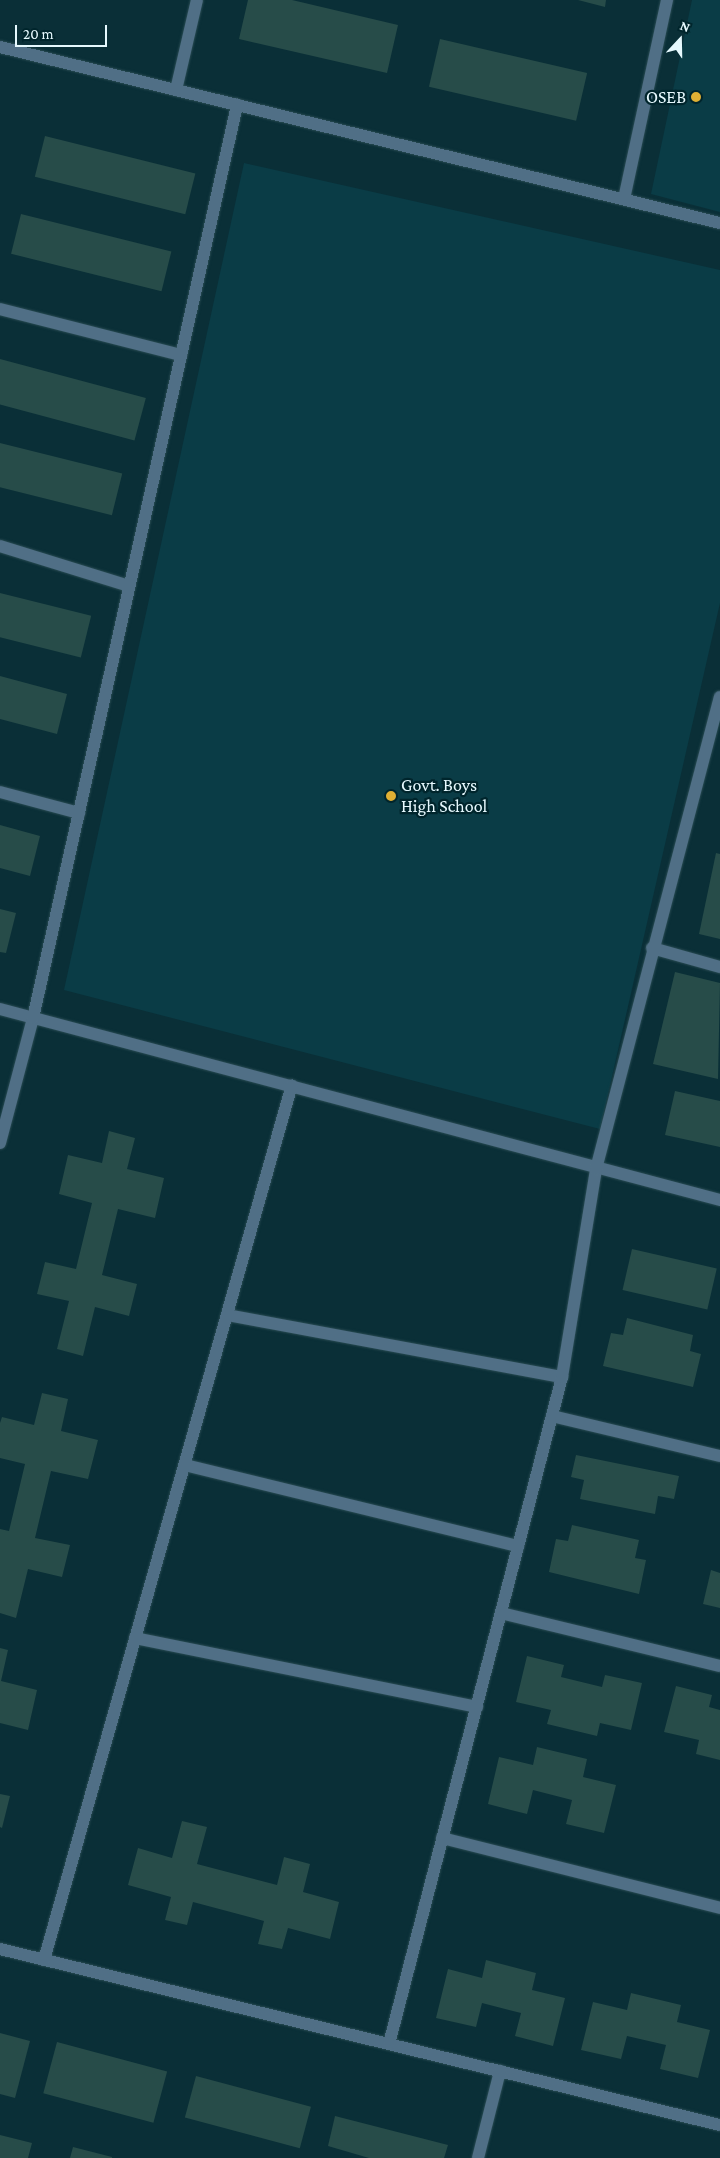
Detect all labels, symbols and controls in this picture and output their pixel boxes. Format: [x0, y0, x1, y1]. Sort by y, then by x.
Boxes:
scale bar [18, 15, 110, 47]
north arrow [655, 15, 705, 65]
text: N [678, 17, 693, 35]
text: 20 m [23, 26, 54, 42]
place label: OSEB [646, 86, 686, 108]
marker: OSEB [690, 91, 702, 103]
place label: Govt. Boys High School [401, 775, 487, 818]
marker: Govt. Boys High School [385, 790, 397, 802]

